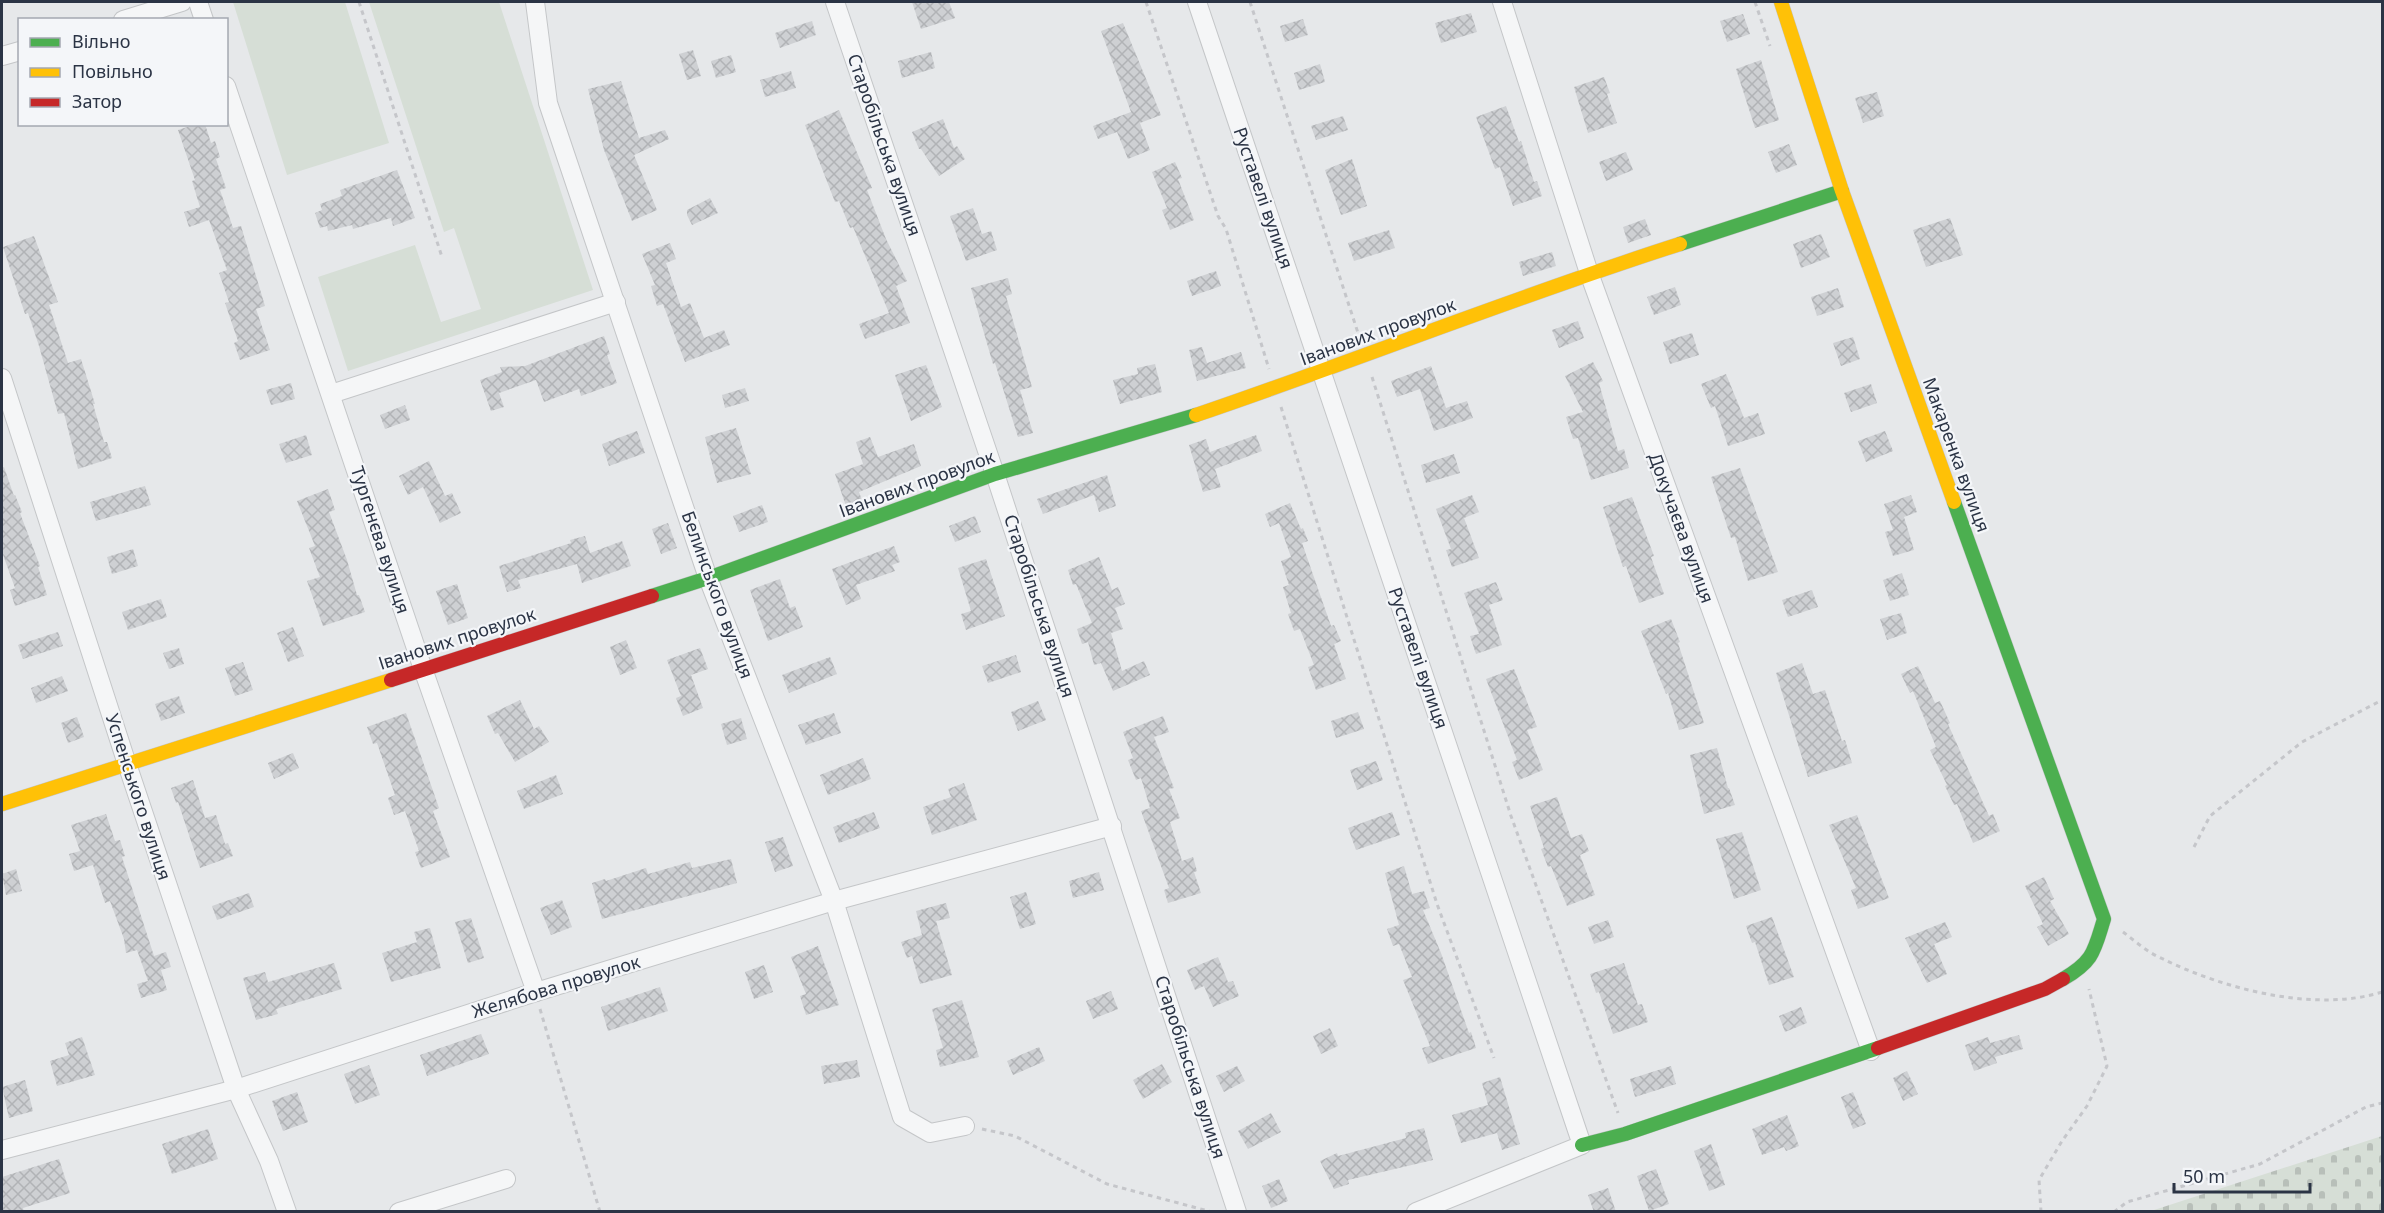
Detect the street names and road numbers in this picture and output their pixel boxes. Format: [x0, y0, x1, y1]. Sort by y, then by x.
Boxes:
street label: Старобільська вулиця [842, 50, 927, 239]
street label: Руставелі вулиця [1228, 124, 1299, 272]
street label: Іванових провулок [1297, 292, 1459, 370]
street label: Макаренка вулиця [1918, 374, 1996, 535]
street label: Іванових провулок [836, 444, 998, 522]
street label: Докучаєва вулиця [1644, 449, 1720, 606]
street label: Тургенєва вулиця [346, 463, 416, 616]
street label: Белинського вулиця [676, 507, 759, 682]
street label: Старобільська вулиця [999, 511, 1081, 700]
street label: Руставелі вулиця [1383, 584, 1454, 732]
street label: Іванових провулок [375, 601, 539, 675]
street label: Успенського вулиця [101, 710, 177, 883]
street label: Желябова провулок [469, 949, 643, 1023]
street label: Старобільська вулиця [1150, 972, 1232, 1161]

